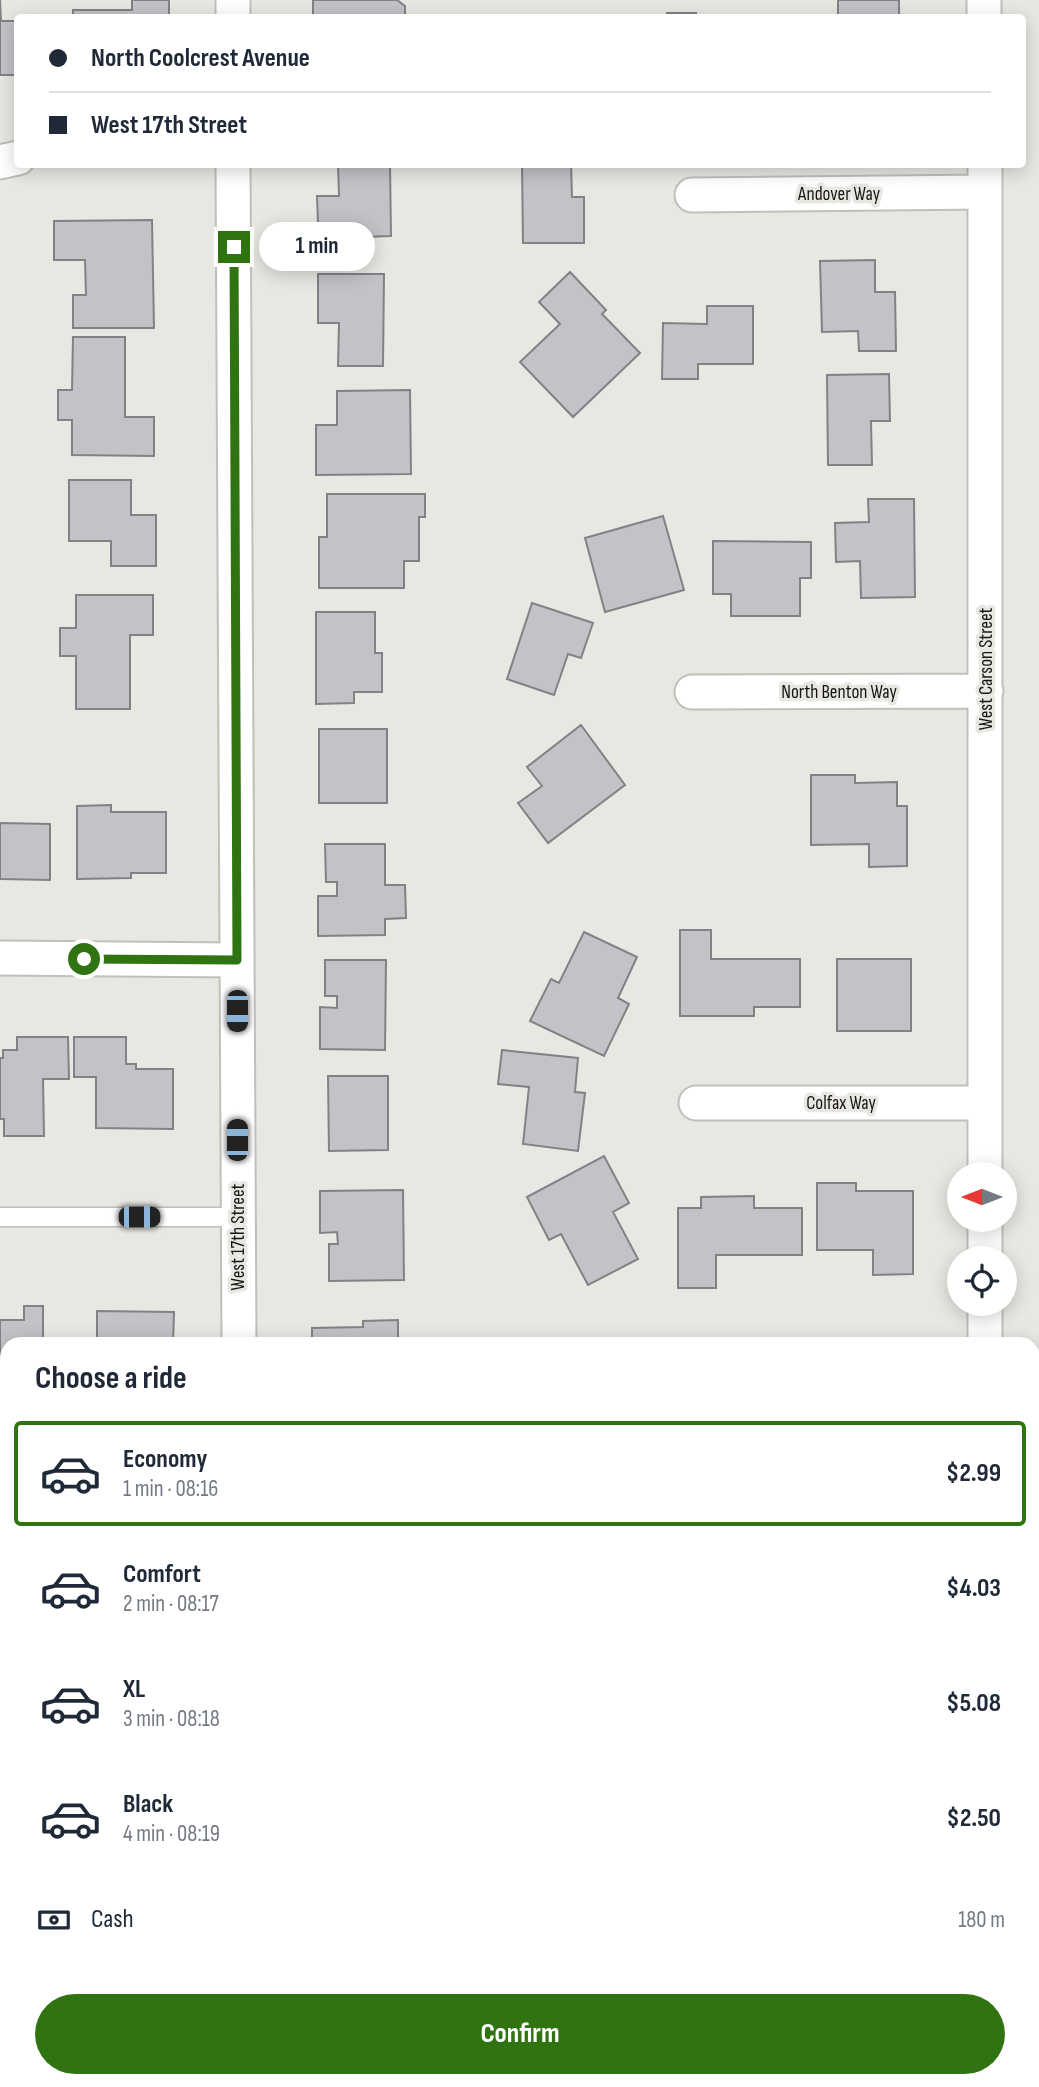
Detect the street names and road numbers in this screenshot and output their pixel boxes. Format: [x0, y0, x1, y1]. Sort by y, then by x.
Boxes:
street label: Andover Way [797, 183, 881, 206]
street label: West Carson Street [975, 607, 998, 730]
street label: North Benton Way [781, 681, 897, 704]
street label: Colfax Way [806, 1092, 876, 1115]
street label: West 17th Street [227, 1183, 250, 1290]

